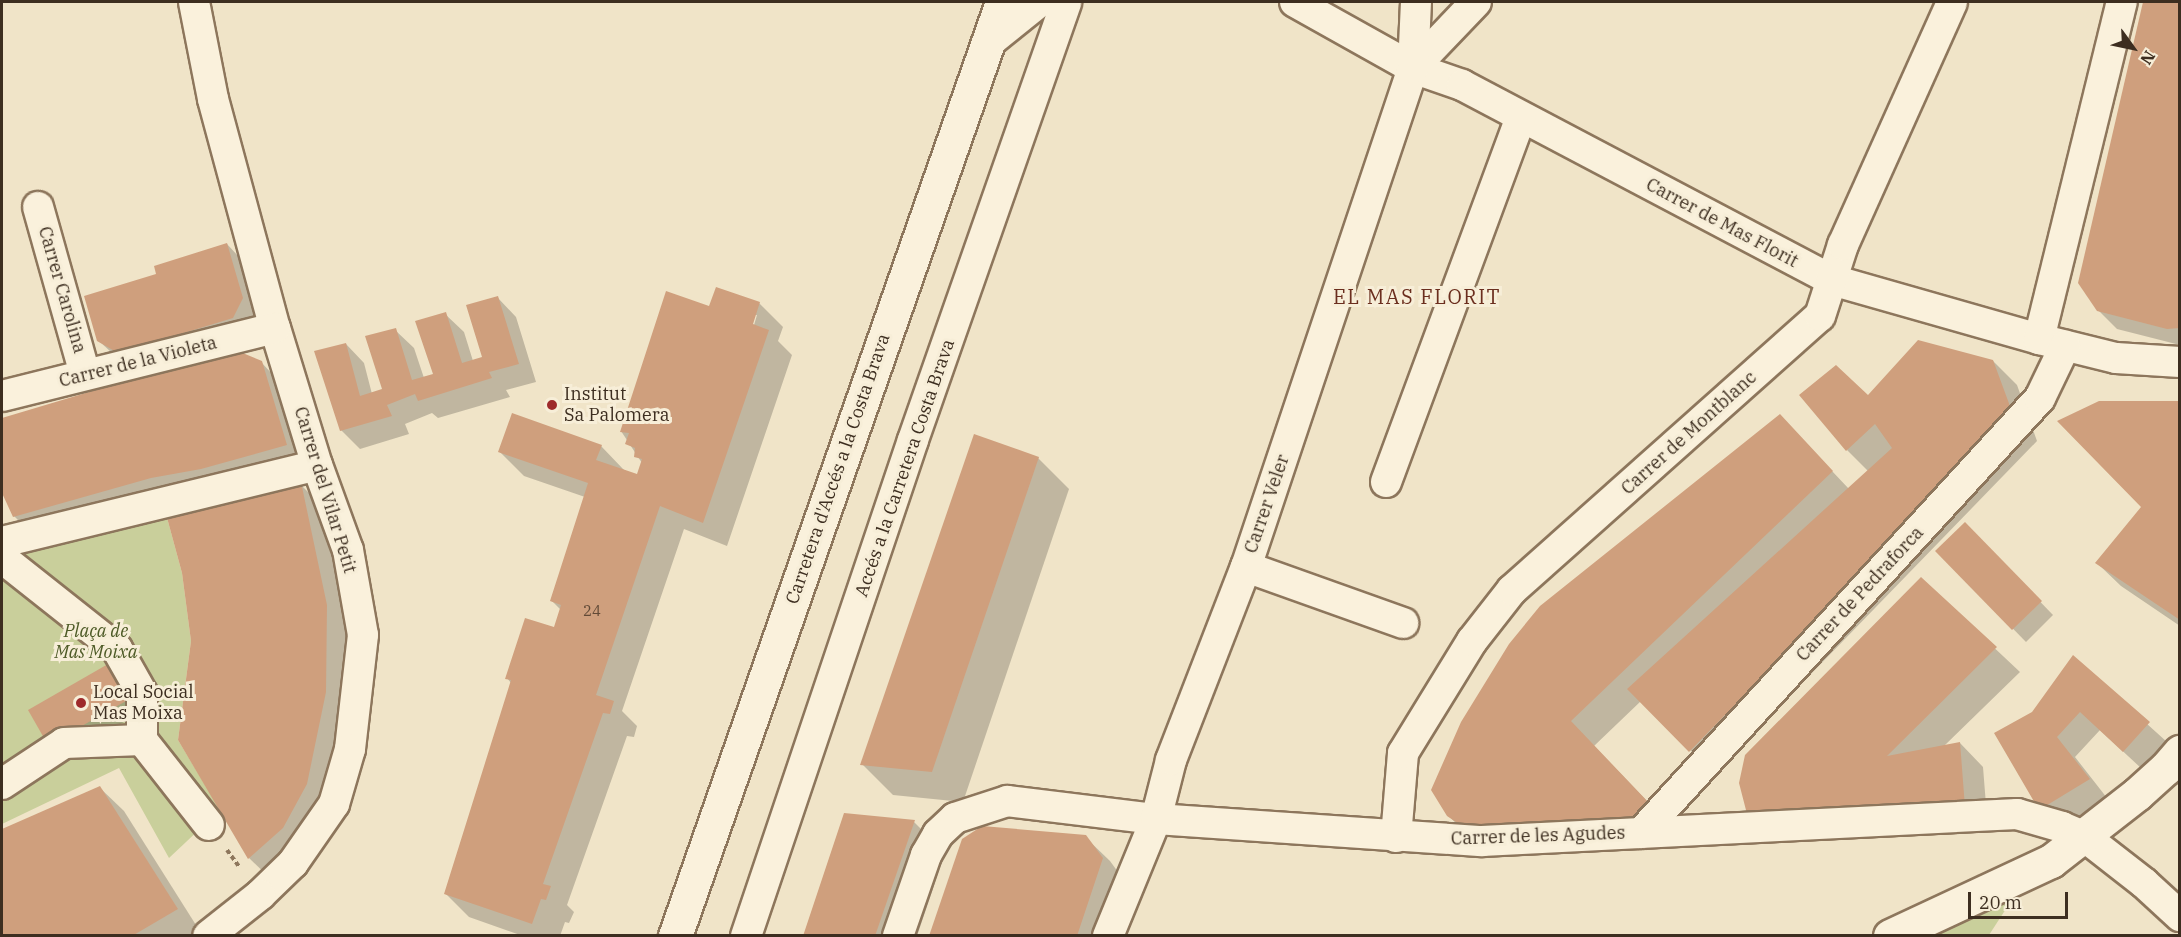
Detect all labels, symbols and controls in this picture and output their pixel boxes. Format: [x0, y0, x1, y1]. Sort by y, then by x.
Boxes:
north arrow [2103, 18, 2163, 78]
text: N [2136, 47, 2160, 69]
street label: Carrer de Mas Florit [1642, 174, 1802, 272]
street label: Carrer Carolina [34, 224, 90, 356]
district label: EL MAS FLORIT [1333, 284, 1501, 308]
street label: Carretera d'Accés a la Costa Brava [781, 331, 895, 607]
street label: Carrer de la Violeta [57, 332, 219, 392]
street label: Accés a la Carretera Costa Brava [851, 336, 959, 600]
street label: Carrer de Montblanc [1617, 367, 1761, 499]
place label: Institut Sa Palomera [564, 384, 670, 426]
marker: Institut Sa Palomera [545, 398, 559, 412]
street label: Carrer del Vilar Petit [289, 404, 361, 576]
street label: Carrer Veler [1240, 452, 1294, 556]
street label: Carrer de Pedraforca [1792, 522, 1928, 666]
house number: 24 [583, 602, 601, 620]
park label: Plaça de Mas Moixa [54, 621, 138, 664]
place label: Local Social Mas Moixa [93, 682, 194, 724]
marker: Local Social Mas Moixa [74, 696, 88, 710]
street label: Carrer de les Agudes [1450, 822, 1626, 850]
scale bar [1971, 880, 2072, 918]
text: 20 m [1979, 891, 2022, 914]

